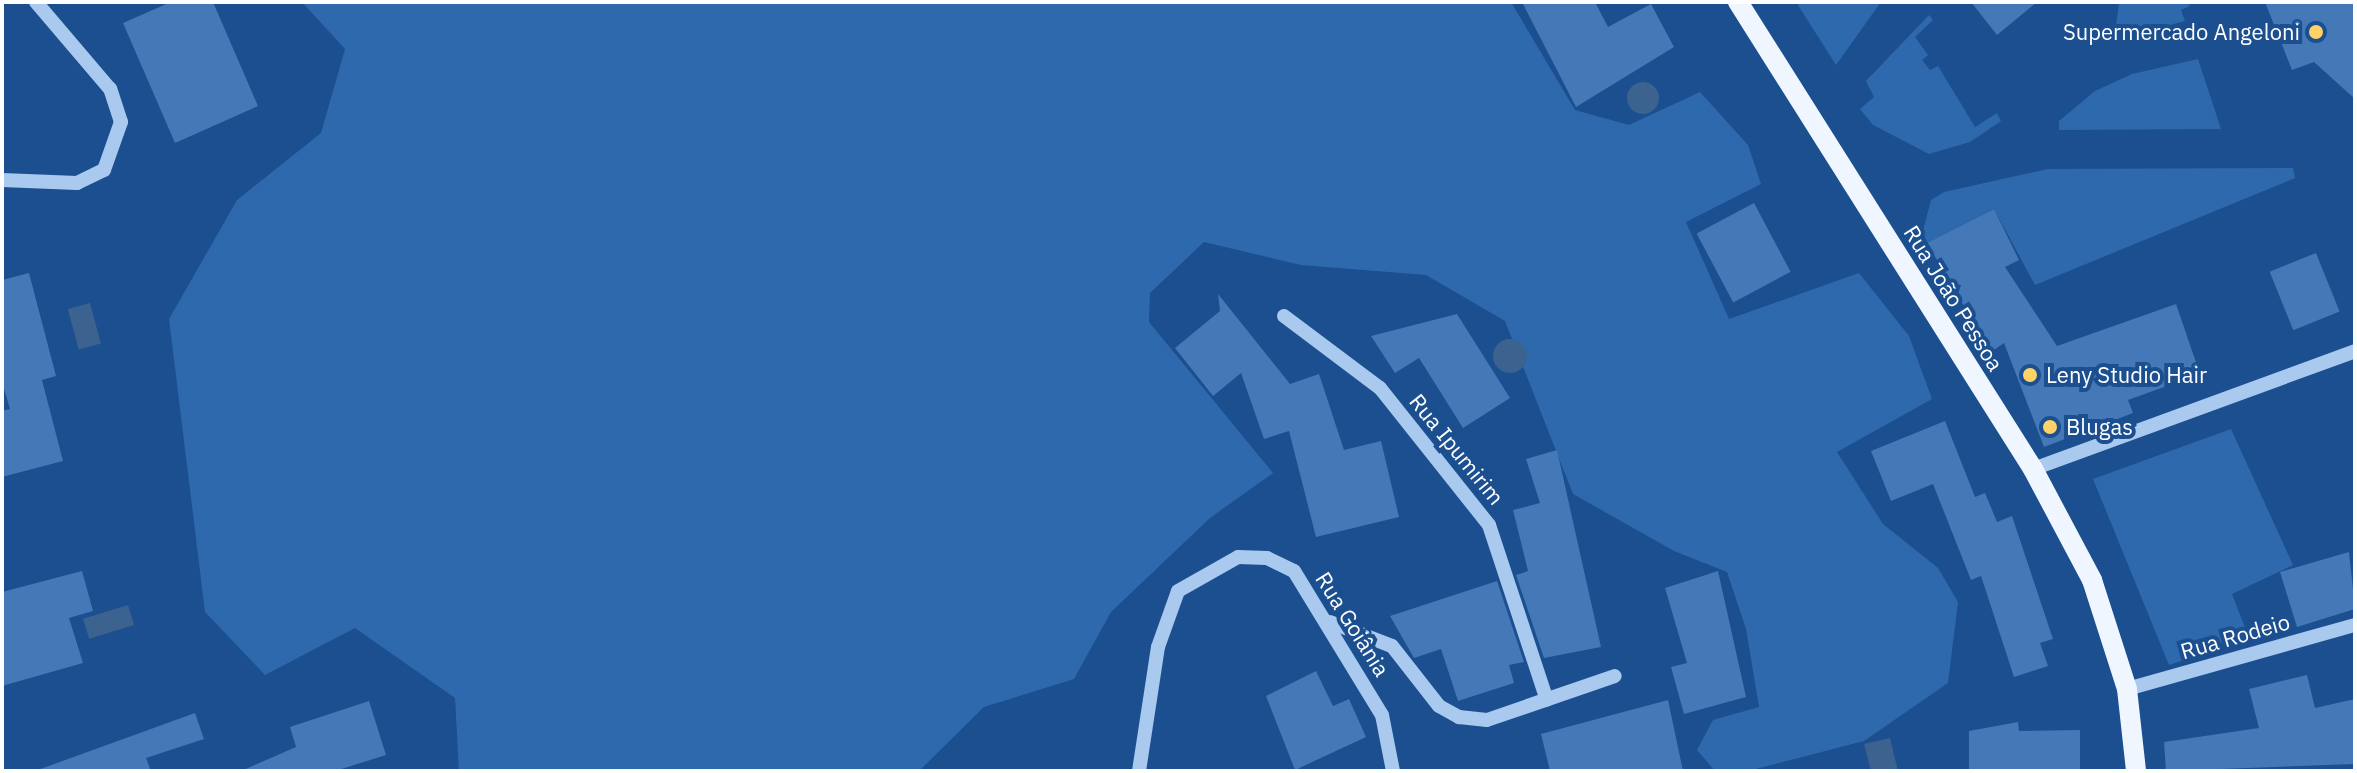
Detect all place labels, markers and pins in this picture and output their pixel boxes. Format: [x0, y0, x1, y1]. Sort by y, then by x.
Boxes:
place label: Supermercado Angeloni [2063, 19, 2300, 45]
marker: Supermercado Angeloni [2307, 23, 2325, 41]
place label: Leny Studio Hair [2046, 362, 2207, 388]
marker: Leny Studio Hair [2021, 366, 2039, 384]
place label: Blugas [2066, 414, 2133, 440]
marker: Blugas [2041, 418, 2059, 436]

